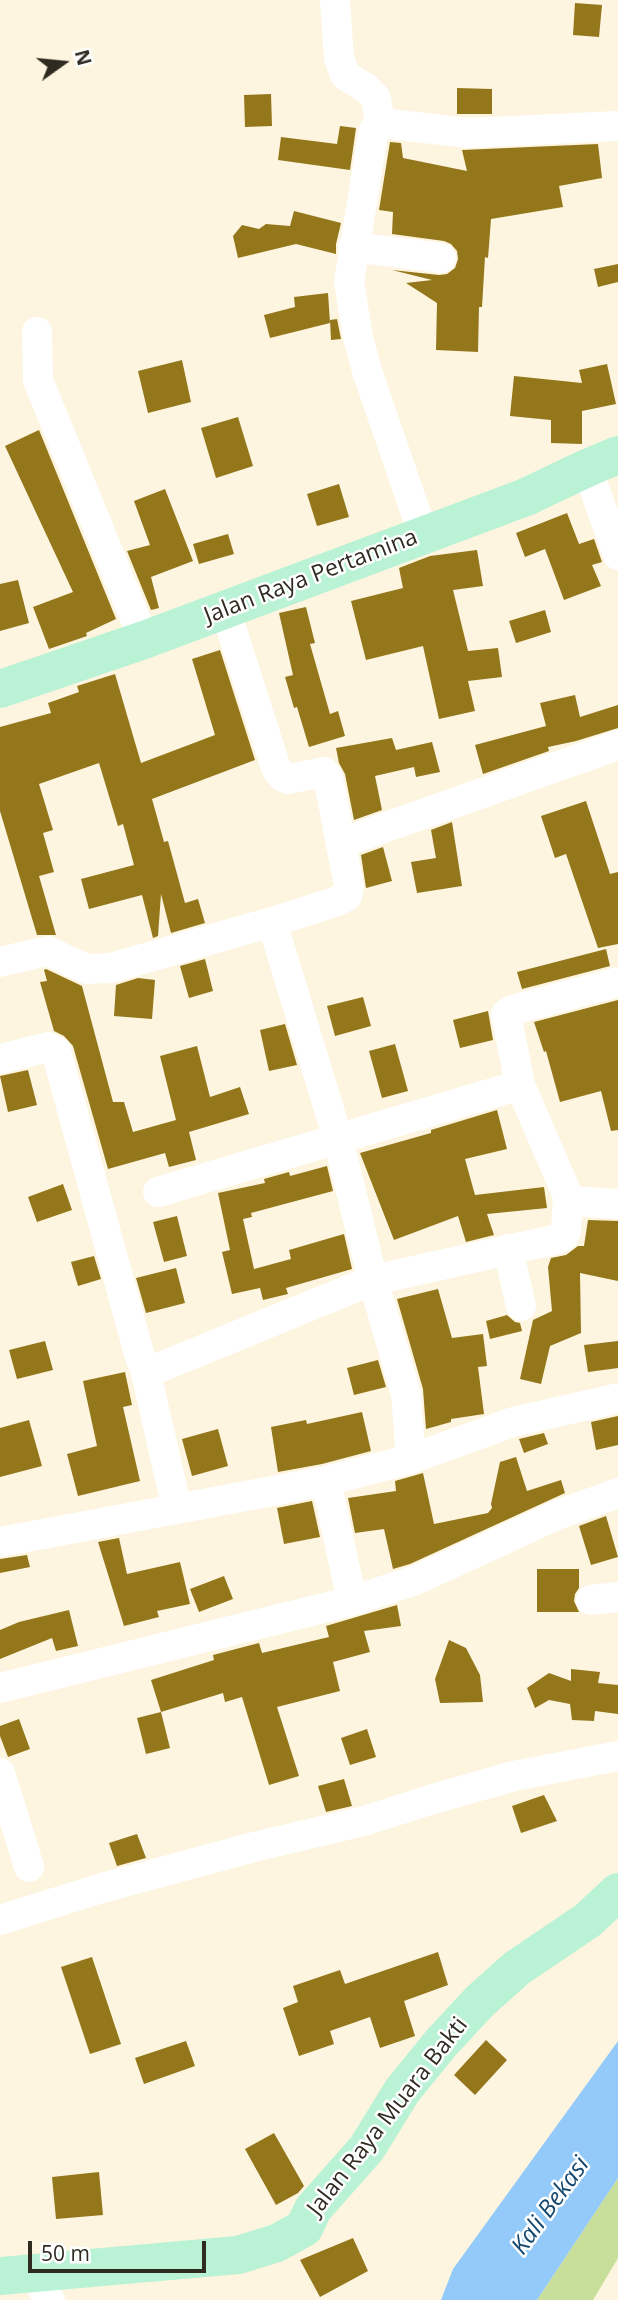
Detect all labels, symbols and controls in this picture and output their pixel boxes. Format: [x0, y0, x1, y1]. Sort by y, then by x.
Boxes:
north arrow [28, 28, 98, 98]
text: N [69, 47, 98, 68]
street label: Jalan Raya Pertamina [201, 524, 421, 630]
street label: Jalan Raya Muara Bakti [302, 2012, 474, 2222]
water label: Kali Bekasi [506, 2152, 596, 2260]
scale bar [32, 2226, 210, 2270]
text: 50 m [41, 2239, 90, 2267]

